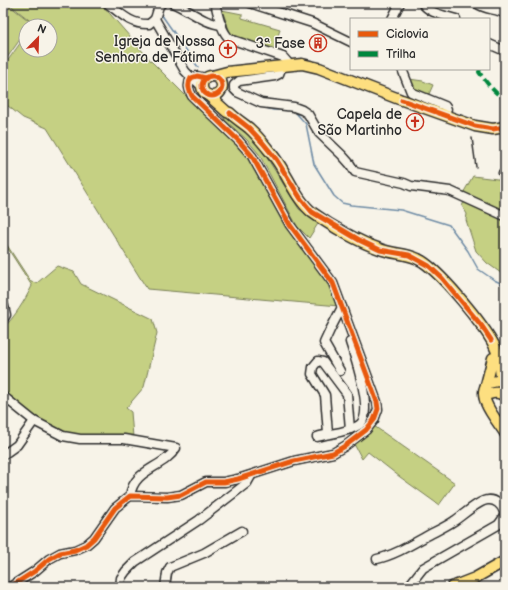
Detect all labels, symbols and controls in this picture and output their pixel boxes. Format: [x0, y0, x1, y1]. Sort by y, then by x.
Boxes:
north arrow [18, 18, 58, 58]
legend [350, 18, 490, 70]
text: N [35, 22, 48, 37]
text: Ciclovia [386, 27, 429, 42]
place label: Igreja de Nossa Senhora de Fátima [95, 33, 215, 66]
building icon: 3ª Fase [308, 33, 328, 53]
place label: 3ª Fase [256, 35, 305, 52]
church icon: Igreja de Nossa Senhora de Fátima [218, 39, 238, 59]
text: Trilha [386, 47, 416, 62]
place label: Capela de São Martinho [317, 106, 402, 139]
church icon: Capela de São Martinho [405, 112, 425, 132]

